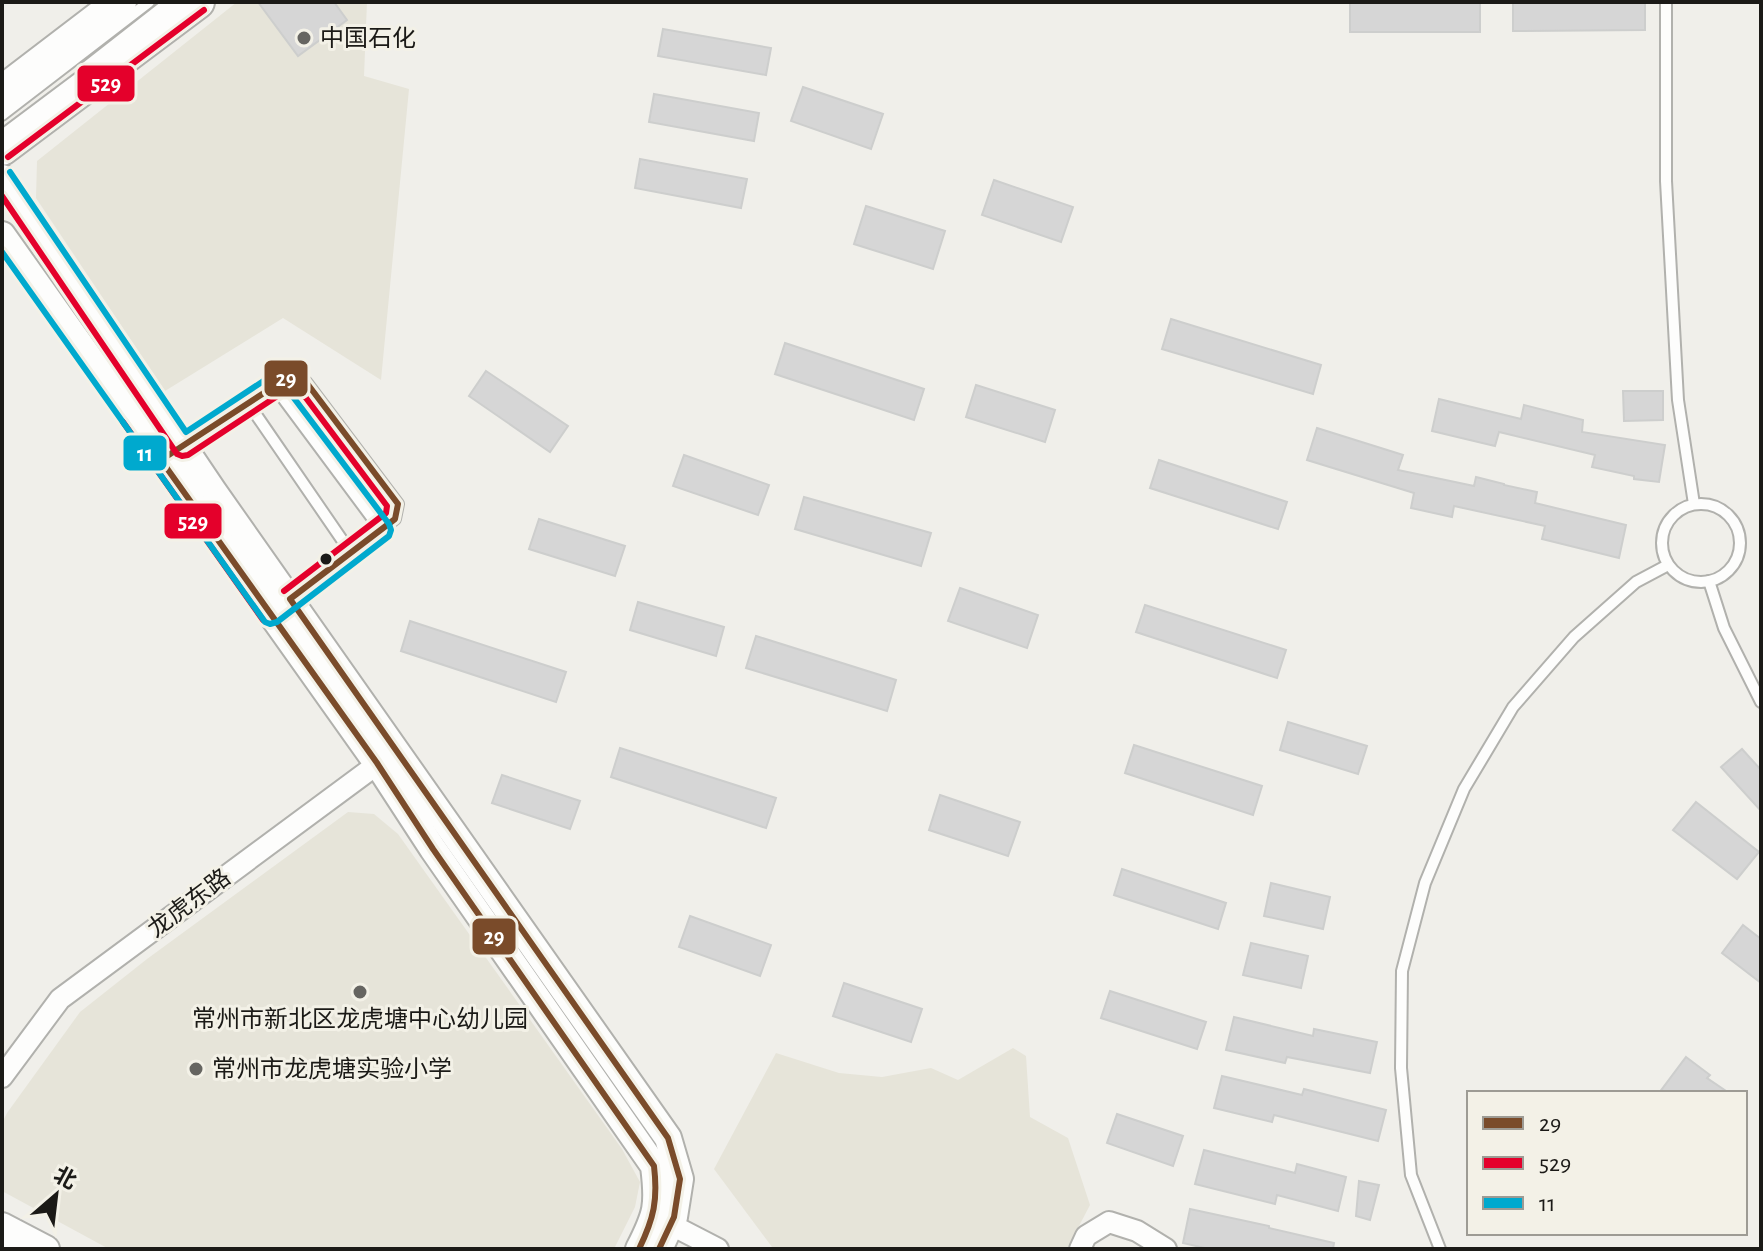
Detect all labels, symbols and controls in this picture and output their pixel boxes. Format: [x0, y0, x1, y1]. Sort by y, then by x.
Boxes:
place label: 中国石化 [320, 25, 416, 51]
marker: 中国石化 [295, 29, 313, 47]
line badge: 529 [76, 64, 136, 103]
text: 529 [91, 73, 121, 95]
line badge: 29 [263, 359, 309, 398]
text: 29 [276, 368, 297, 390]
line badge: 11 [122, 434, 168, 472]
text: 11 [137, 443, 153, 465]
line badge: 529 [163, 502, 223, 540]
text: 529 [178, 511, 208, 533]
unlabelled marker [318, 551, 334, 567]
street label: 龙虎东路 [143, 864, 235, 942]
line badge: 29 [471, 917, 517, 956]
text: 29 [484, 926, 505, 948]
marker: 常州市新北区龙虎塘中心幼儿园 [351, 983, 369, 1001]
place label: 常州市新北区龙虎塘中心幼儿园 [192, 1006, 528, 1032]
place label: 常州市龙虎塘实验小学 [212, 1056, 452, 1082]
marker: 常州市龙虎塘实验小学 [187, 1060, 205, 1078]
legend [1467, 1091, 1747, 1235]
text: 29 [1539, 1112, 1561, 1136]
text: 529 [1539, 1152, 1571, 1176]
north arrow [16, 1155, 96, 1235]
text: 北 [50, 1162, 80, 1193]
text: 11 [1539, 1192, 1556, 1216]

